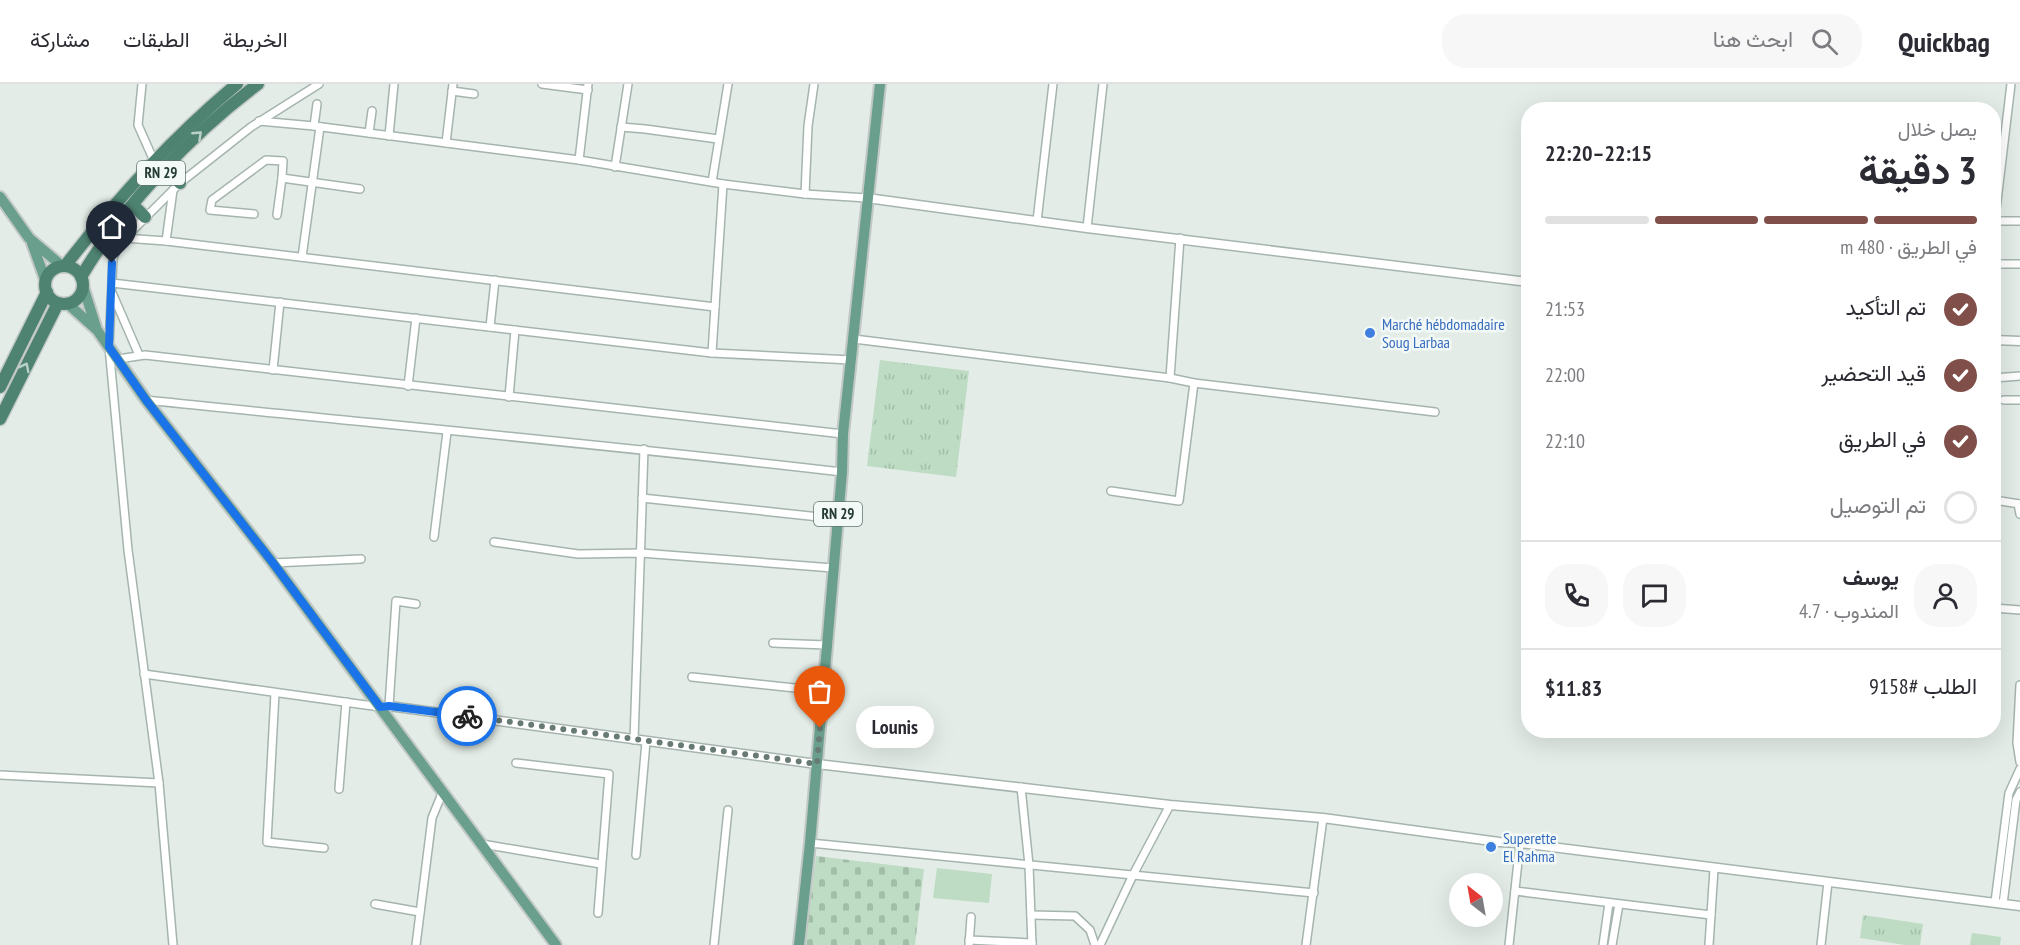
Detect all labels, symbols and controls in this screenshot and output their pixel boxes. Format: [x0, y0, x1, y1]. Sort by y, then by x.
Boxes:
search box [1442, 14, 1862, 68]
text: Quickbag [1898, 23, 1990, 60]
text: ابحث هنا [1713, 25, 1793, 53]
icon: search [1808, 25, 1841, 58]
text: مشاركة [30, 26, 90, 53]
text: الطبقات [123, 26, 190, 53]
text: الخريطة [223, 26, 288, 53]
text: يصل خلال [1898, 116, 1977, 142]
one-way arrow [191, 132, 202, 143]
text: 22:15–22:20 [1545, 139, 1652, 167]
text: 3 دقيقة [1858, 144, 1977, 195]
road number: RN 29 [137, 161, 185, 185]
pin [86, 201, 137, 263]
icon: home [95, 210, 128, 243]
text: في الطريق · 480 m [1840, 234, 1977, 260]
text: تم التأكيد [1846, 293, 1926, 321]
icon: check [1944, 293, 1977, 326]
text: 21:53 [1545, 296, 1585, 322]
place label: Marché hébdomadaire Soug Larbaa [1382, 314, 1505, 352]
marker: Marché hébdomadaire Soug Larbaa [1363, 326, 1377, 340]
text: قيد التحضير [1821, 359, 1926, 387]
icon: check [1944, 359, 1977, 392]
one-way arrow [18, 362, 30, 373]
text: 22:00 [1545, 362, 1585, 388]
text: في الطريق [1838, 425, 1926, 453]
icon: check [1944, 425, 1977, 458]
text: 22:10 [1545, 428, 1585, 454]
text: تم التوصيل [1830, 491, 1926, 519]
road number: RN 29 [814, 502, 862, 526]
text: يوسف [1843, 563, 1899, 591]
button: phone [1545, 564, 1608, 627]
button: chat [1623, 564, 1686, 627]
button: person [1914, 564, 1977, 627]
text: المندوب · 4.7 [1799, 598, 1899, 624]
pin [794, 666, 845, 728]
text: الطلب #9158 [1869, 672, 1977, 700]
text: $11.83 [1545, 674, 1602, 702]
icon: bag [803, 675, 836, 708]
courier [437, 686, 497, 746]
icon: bike [451, 700, 484, 733]
callout: Lounis [856, 707, 934, 749]
text: Lounis [872, 714, 918, 740]
place label: Superette El Rahma [1503, 828, 1557, 866]
marker: Superette El Rahma [1484, 840, 1498, 854]
north arrow [1449, 873, 1503, 927]
map controls [1449, 873, 1503, 927]

